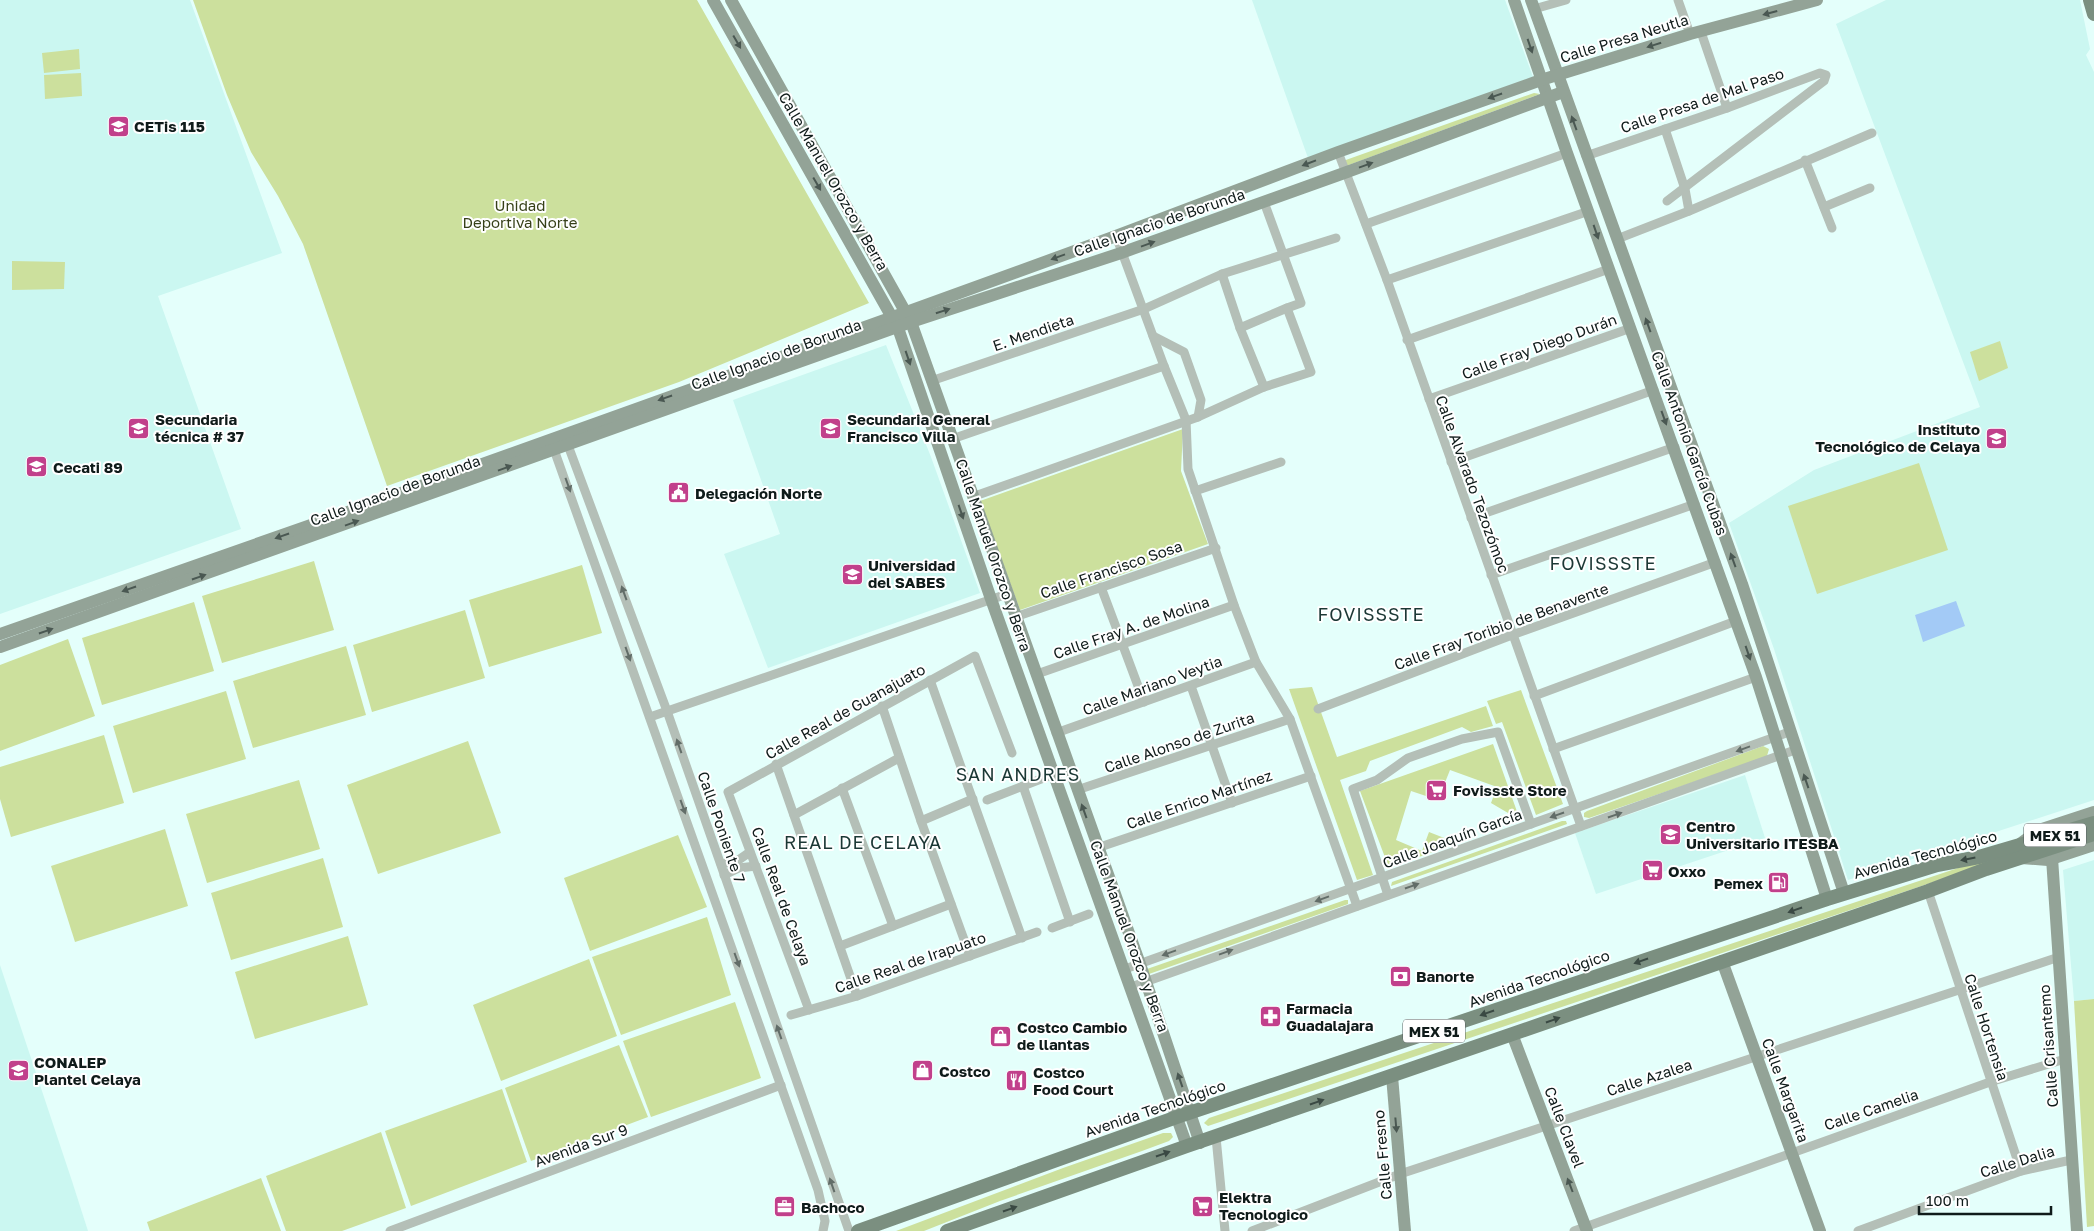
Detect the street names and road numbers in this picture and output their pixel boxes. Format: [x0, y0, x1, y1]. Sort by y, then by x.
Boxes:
street label: Calle Presa Neutla [1558, 10, 1690, 66]
street label: Calle Presa de Mal Paso [1618, 64, 1786, 136]
street label: Calle Manuel Orozco y Berra [776, 89, 892, 273]
street label: Calle Ignacio de Borunda [1071, 184, 1247, 260]
street label: E. Mendieta [990, 310, 1076, 354]
street label: Calle Fray Diego Durán [1459, 310, 1619, 382]
street label: Calle Ignacio de Borunda [688, 315, 864, 393]
street label: Calle Antonio García Cubas [1648, 348, 1732, 538]
street label: Calle Alvarado Tezozómoc [1432, 393, 1514, 575]
street label: Calle Ignacio de Borunda [307, 451, 483, 529]
street label: Calle Manuel Orozco y Berra [952, 456, 1036, 654]
street label: Calle Francisco Sosa [1038, 536, 1184, 602]
street label: Calle Fray Toribio de Benavente [1391, 579, 1611, 673]
street label: Calle Fray A. de Molina [1051, 592, 1211, 662]
street label: Calle Mariano Veytia [1080, 651, 1224, 719]
street label: Calle Real de Guanajuato [762, 659, 928, 763]
street label: Calle Alonso de Zurita [1102, 708, 1256, 776]
street label: Calle Enrico Martínez [1124, 765, 1275, 832]
street label: Calle Poniente 7 [694, 769, 750, 885]
street label: Calle Joaquín García [1380, 804, 1524, 872]
street label: Calle Real de Celaya [749, 824, 815, 968]
road number: MEX 51 [2024, 824, 2086, 846]
street label: Avenida Tecnológico [1851, 826, 1999, 882]
street label: Calle Manuel Orozco y Berra [1087, 838, 1173, 1034]
street label: Calle Real de Irapuato [832, 928, 988, 996]
street label: Avenida Tecnológico [1466, 945, 1612, 1011]
street label: Calle Hortensia [1961, 971, 2013, 1083]
street label: Calle Crisantemo [2035, 984, 2061, 1108]
road number: MEX 51 [1403, 1019, 1465, 1042]
street label: Calle Margarita [1759, 1035, 1813, 1145]
street label: Calle Azalea [1604, 1055, 1694, 1099]
street label: Avenida Tecnológico [1082, 1075, 1228, 1141]
street label: Calle Clavel [1541, 1084, 1589, 1170]
street label: Calle Camelia [1821, 1084, 1921, 1134]
street label: Calle Fresno [1369, 1109, 1395, 1201]
street label: Avenida Sur 9 [532, 1120, 630, 1170]
street label: Calle Dalia [1978, 1141, 2056, 1181]

